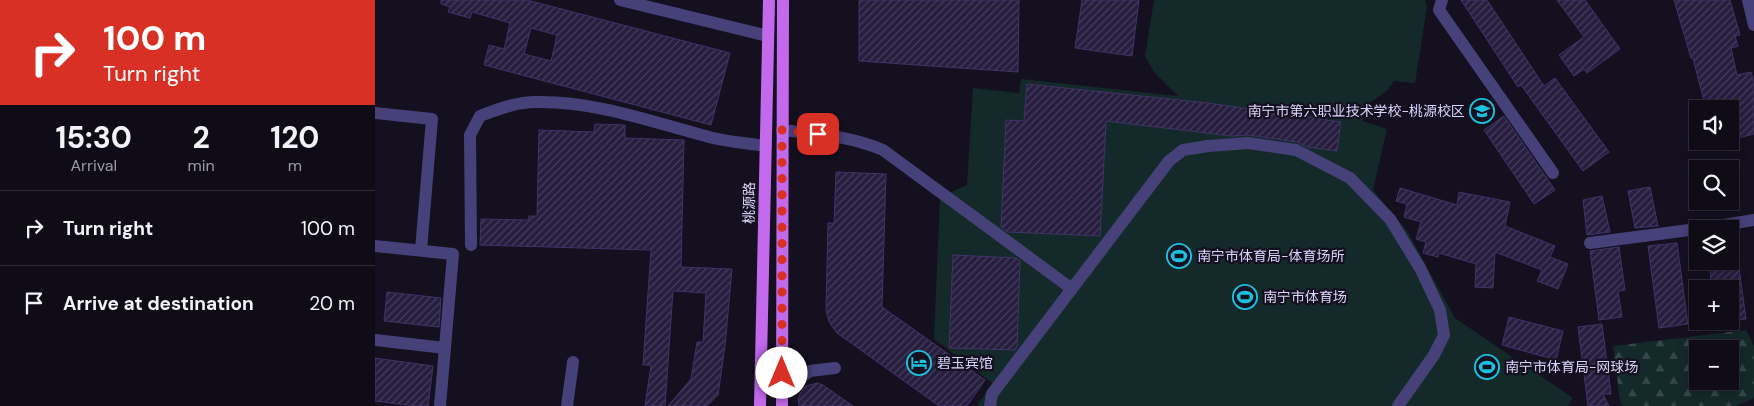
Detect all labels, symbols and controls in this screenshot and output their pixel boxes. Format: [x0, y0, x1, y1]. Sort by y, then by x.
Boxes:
text: 100 m [103, 15, 206, 61]
icon: right [20, 20, 85, 85]
text: Turn right [103, 59, 200, 88]
school or university icon: 南宁市第六职业技术学校-桃源校区 [1469, 98, 1495, 124]
map controls [1689, 100, 1739, 390]
button: sound [1689, 100, 1739, 150]
place label: 南宁市第六职业技术学校-桃源校区 [1247, 102, 1465, 120]
pin [797, 113, 839, 155]
text: 15:30 [56, 118, 132, 157]
text: 2 [192, 118, 210, 157]
text: 120 [270, 118, 319, 157]
icon: arrive [804, 120, 832, 148]
text: Arrival [70, 155, 117, 176]
text: min [187, 155, 215, 176]
text: m [288, 155, 302, 176]
button: search [1689, 160, 1739, 210]
street label: 桃源路 [740, 182, 758, 224]
icon: right [20, 214, 48, 242]
text: Turn right [63, 216, 153, 241]
text: 100 m [301, 216, 355, 241]
button: layers [1689, 220, 1739, 270]
sports icon: 南宁市体育局-体育场所 [1166, 243, 1192, 269]
place label: 南宁市体育局-体育场所 [1197, 247, 1345, 265]
button: + [1689, 280, 1739, 330]
sports icon: 南宁市体育场 [1232, 284, 1258, 310]
place label: 南宁市体育场 [1263, 288, 1347, 306]
icon: arrive [20, 289, 48, 317]
text: Arrive at destination [63, 291, 254, 316]
text: 20 m [309, 291, 355, 316]
button: − [1689, 340, 1739, 390]
position arrow [755, 346, 807, 398]
hotel icon: 碧玉宾馆 [906, 350, 932, 376]
place label: 碧玉宾馆 [937, 354, 993, 372]
sports icon: 南宁市体育局-网球场 [1474, 354, 1500, 380]
place label: 南宁市体育局-网球场 [1505, 358, 1639, 376]

